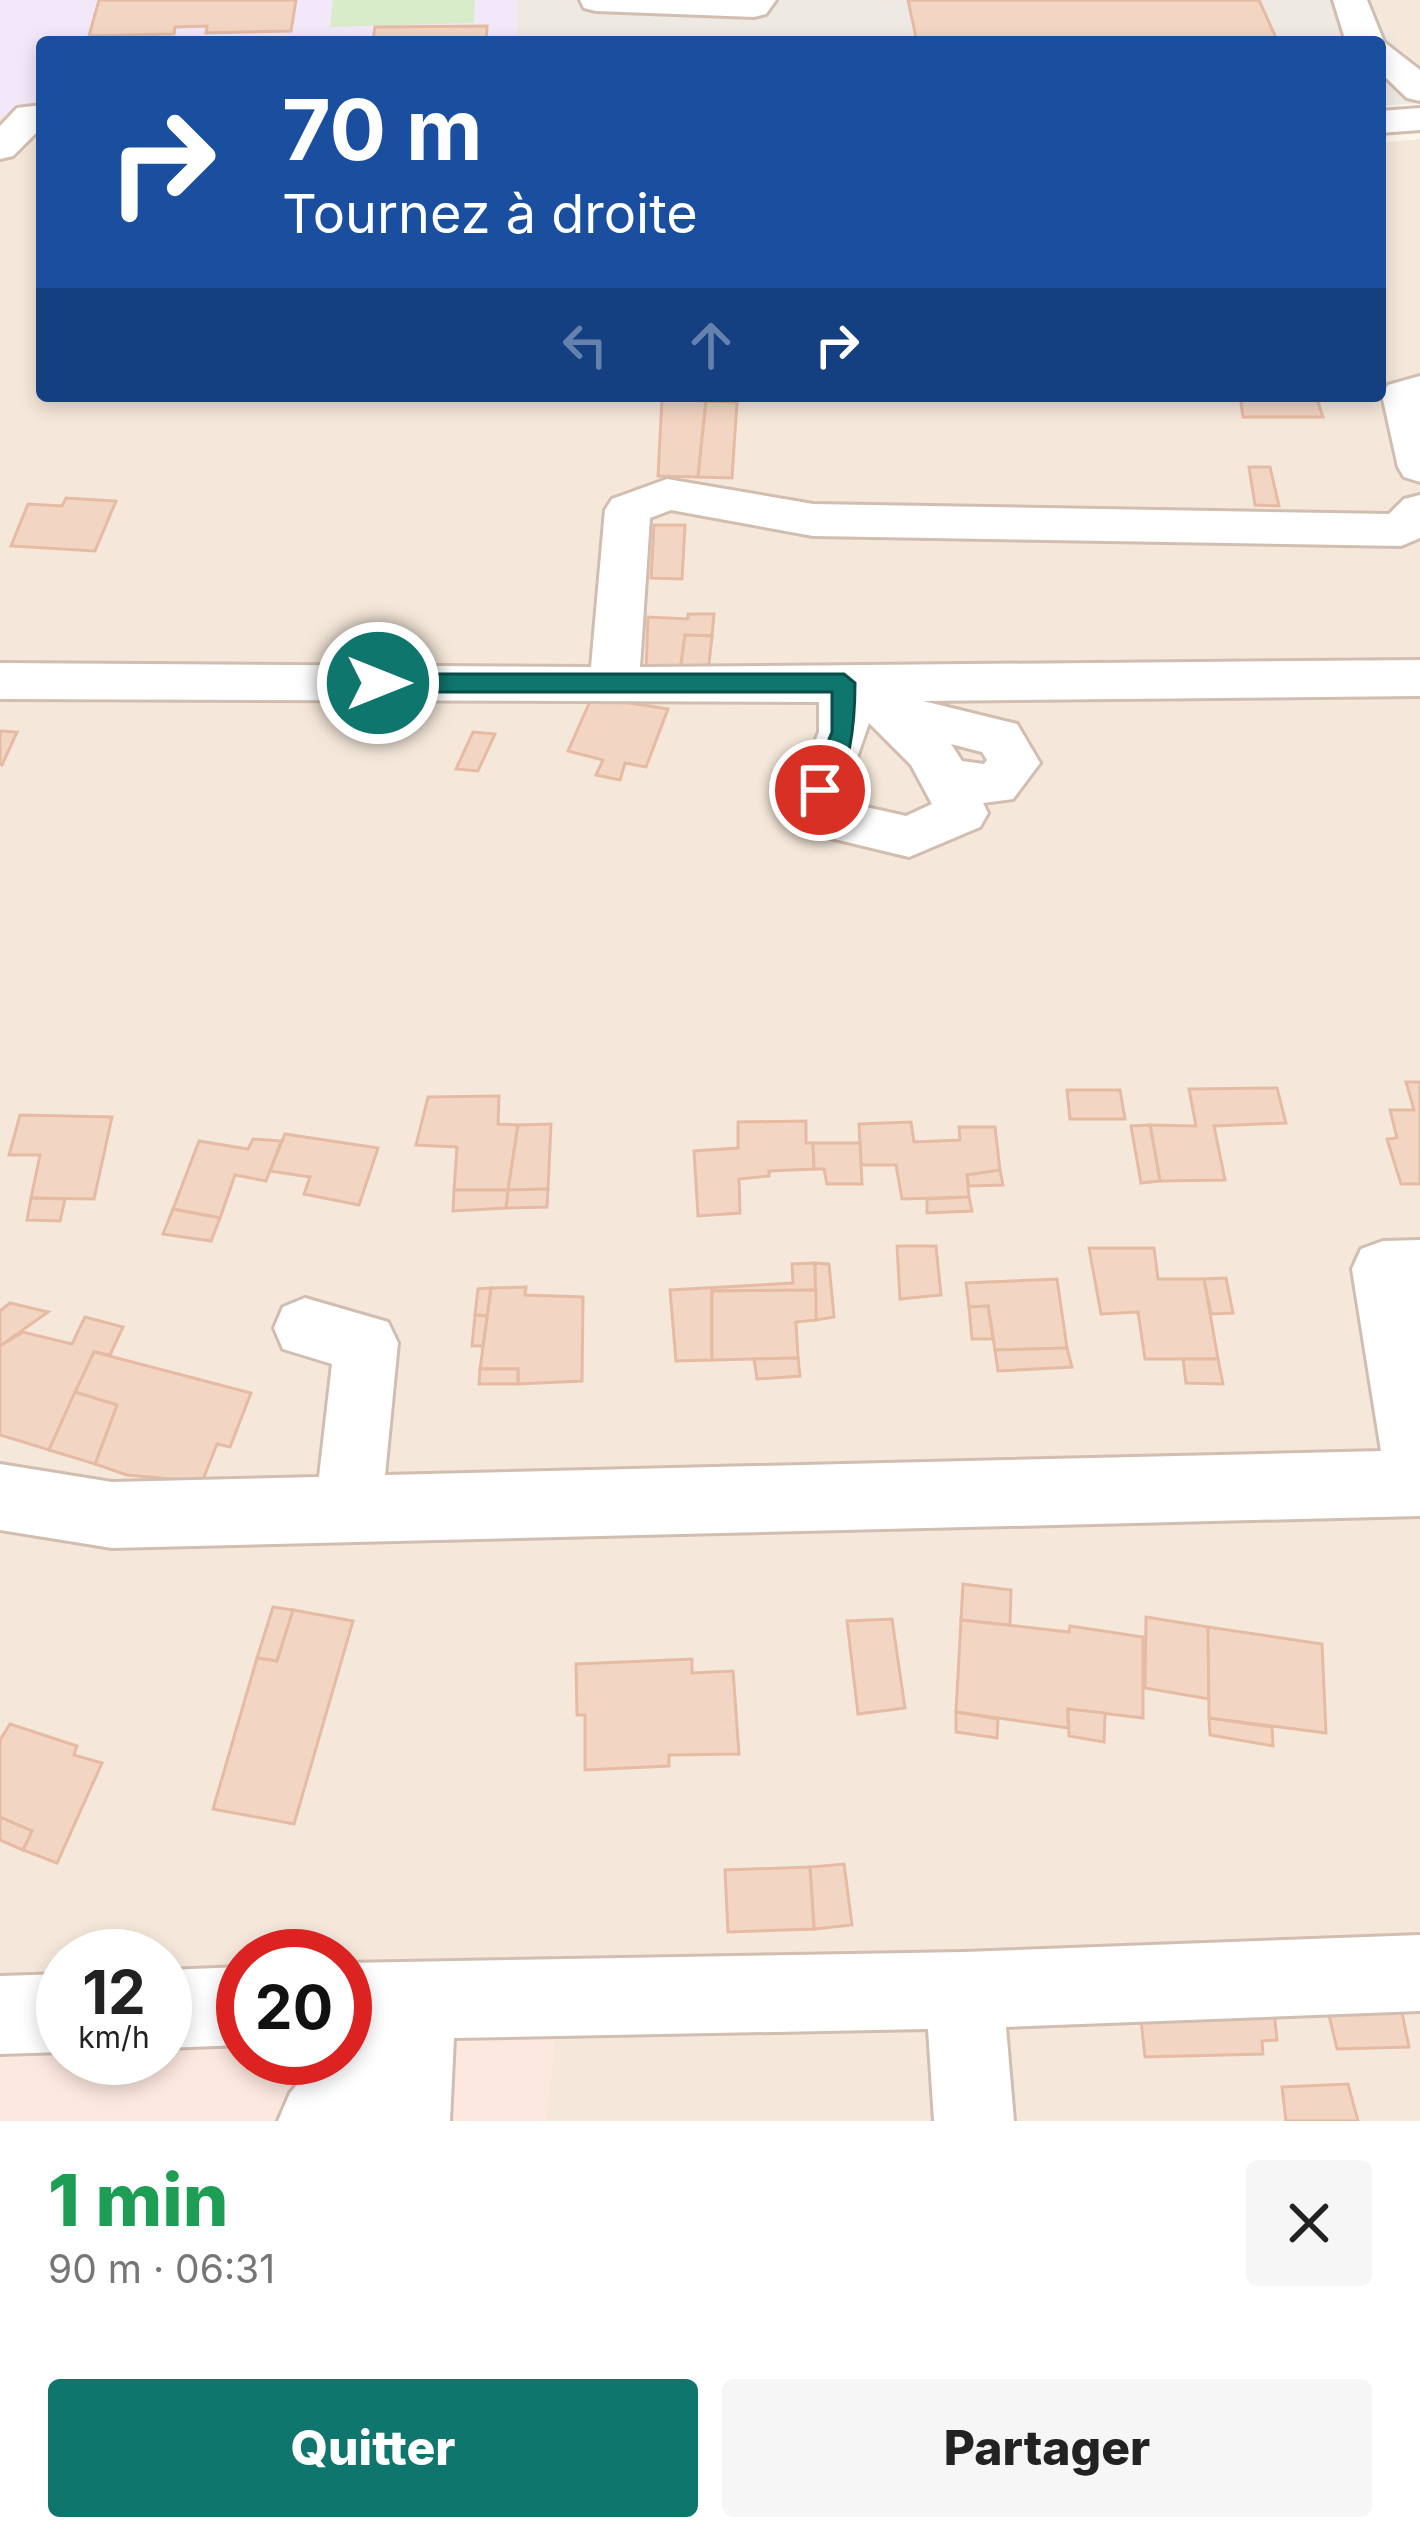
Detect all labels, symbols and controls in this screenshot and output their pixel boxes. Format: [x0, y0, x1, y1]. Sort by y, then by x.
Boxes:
text: 70 m [282, 79, 483, 180]
icon: right [84, 84, 240, 240]
text: Tournez à droite [282, 181, 698, 246]
icon: left [552, 312, 618, 378]
icon: ahead [678, 312, 744, 378]
icon: right [804, 312, 870, 378]
position arrow [315, 620, 441, 746]
pin [769, 739, 871, 841]
icon: arrive [787, 757, 853, 823]
speed limit sign: 20 [216, 1929, 372, 2085]
text: 12 [82, 1956, 146, 2028]
text: km/h [78, 2019, 150, 2055]
text: 1 min [48, 2156, 228, 2243]
button: close [1246, 2160, 1372, 2286]
text: 90 m · 06:31 [48, 2245, 275, 2292]
button: Quitter [48, 2379, 698, 2517]
button: Partager [722, 2379, 1372, 2517]

